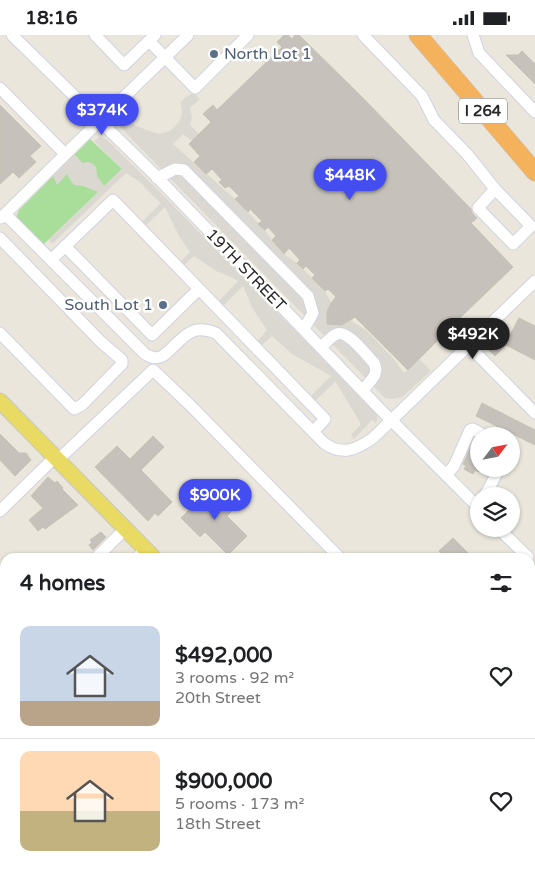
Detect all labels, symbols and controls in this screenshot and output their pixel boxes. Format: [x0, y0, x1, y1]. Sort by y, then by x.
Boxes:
text: 18:16 [25, 7, 78, 29]
place label: North Lot 1 [224, 44, 312, 64]
marker: North Lot 1 [208, 48, 220, 60]
pin: $374K [67, 93, 137, 136]
road number: I 264 [459, 99, 507, 123]
text: $374K [77, 100, 127, 120]
pin: $448K [315, 159, 385, 201]
text: $448K [325, 165, 375, 185]
street label: 19TH STREET [202, 225, 290, 315]
place label: South Lot 1 [64, 295, 153, 315]
marker: South Lot 1 [157, 299, 169, 311]
pin: $492K [438, 317, 508, 360]
text: $492K [448, 324, 498, 344]
north arrow [470, 427, 520, 477]
map controls [470, 427, 520, 537]
pin: $900K [180, 479, 250, 521]
text: $900K [190, 485, 240, 505]
button: layers [470, 487, 520, 537]
icon: filters [487, 569, 515, 597]
text: 4 homes [20, 571, 105, 596]
text: $492,000 [175, 643, 273, 668]
icon: home [60, 646, 120, 706]
icon: heart [487, 662, 515, 690]
text: 3 rooms · 92 m² [175, 668, 294, 688]
text: 20th Street [175, 688, 261, 708]
text: $900,000 [175, 769, 273, 794]
icon: home [60, 771, 120, 831]
icon: heart [487, 787, 515, 815]
text: 5 rooms · 173 m² [175, 794, 304, 814]
text: 18th Street [175, 814, 261, 834]

